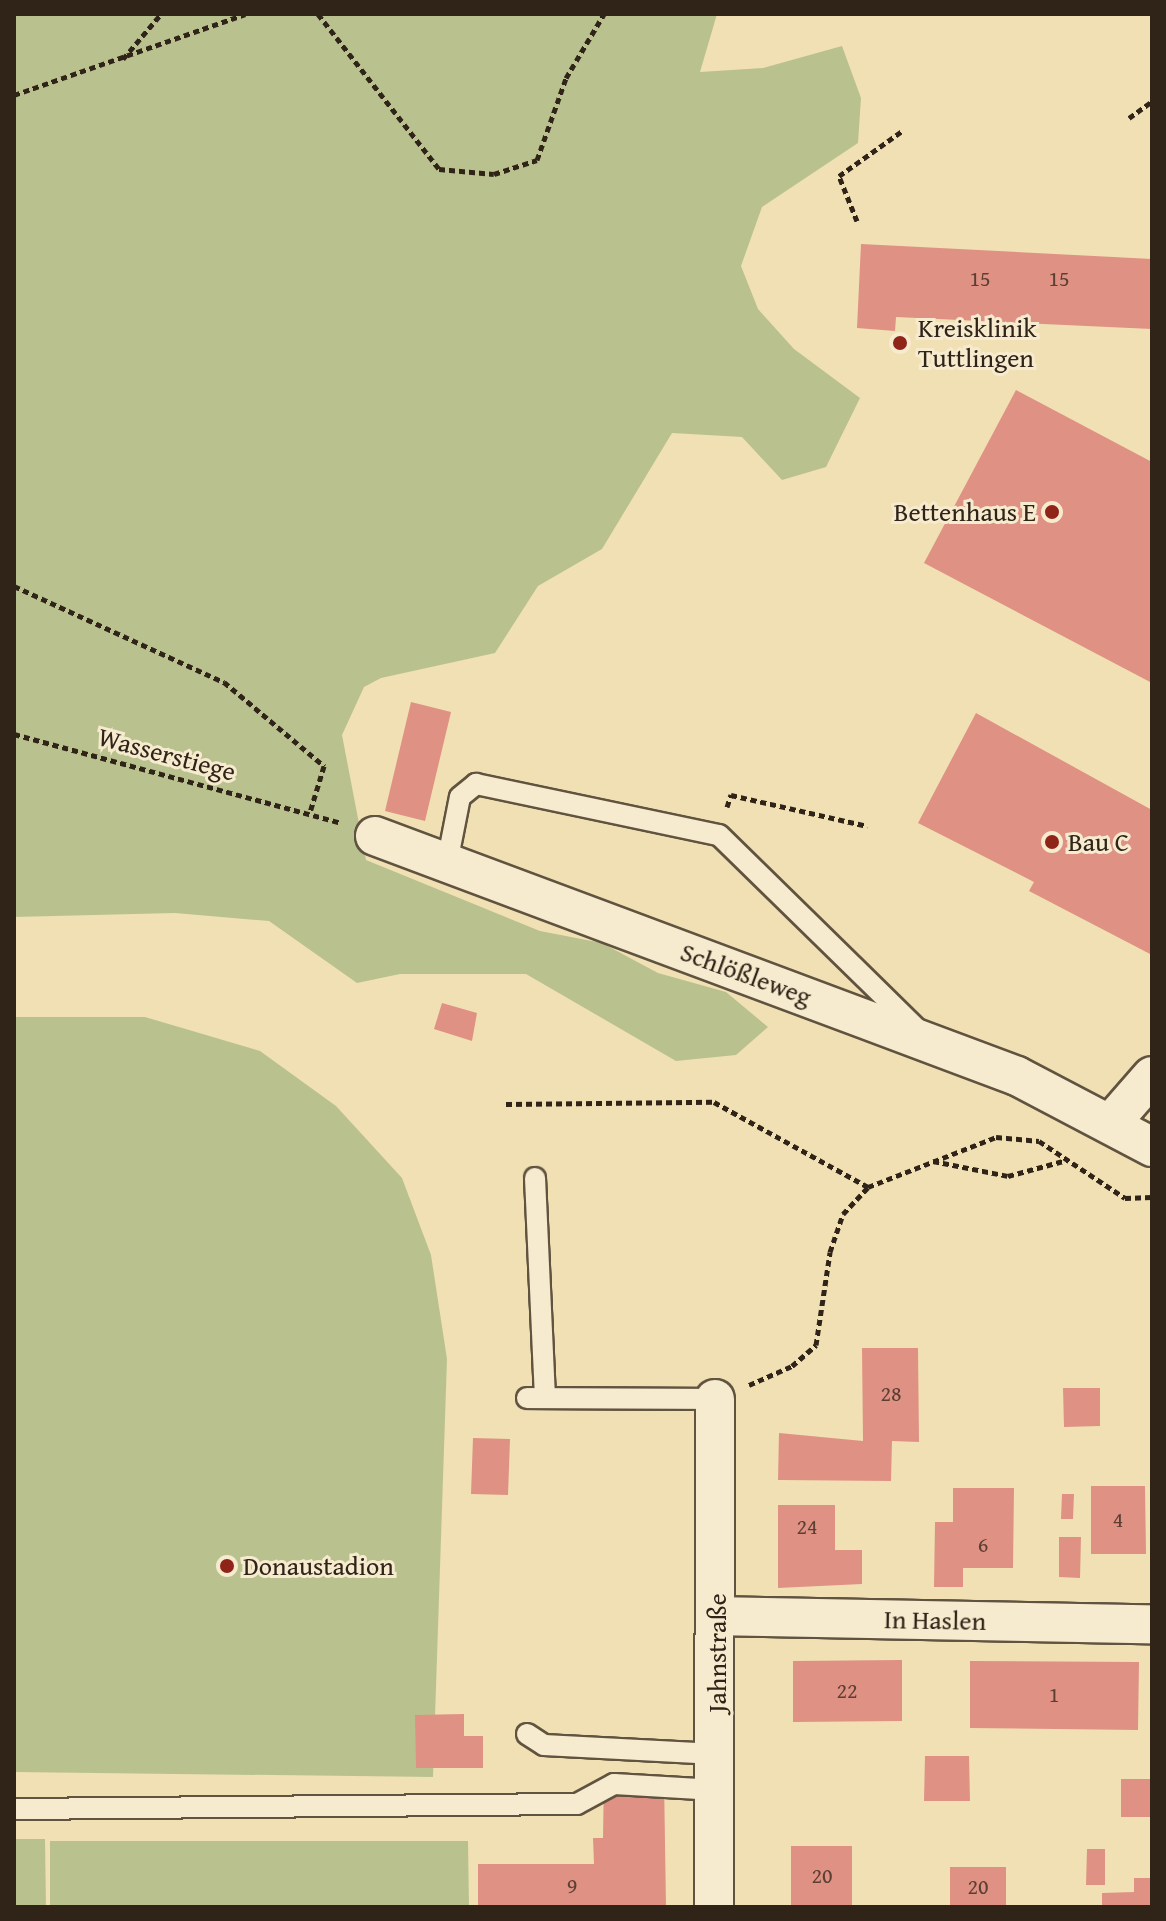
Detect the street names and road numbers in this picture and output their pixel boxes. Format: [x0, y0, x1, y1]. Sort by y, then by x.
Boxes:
street label: Wasserstiege [95, 721, 239, 787]
street label: Schlößleweg [676, 936, 816, 1012]
street label: Jahnstraße [701, 1593, 733, 1713]
street label: In Haslen [884, 1604, 986, 1636]

